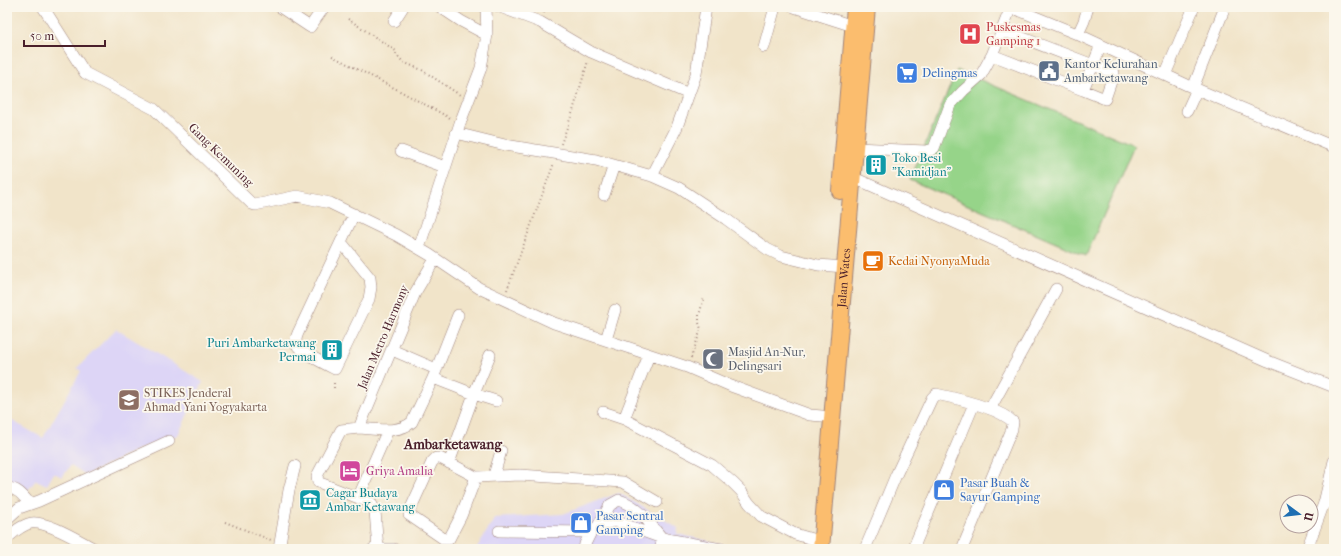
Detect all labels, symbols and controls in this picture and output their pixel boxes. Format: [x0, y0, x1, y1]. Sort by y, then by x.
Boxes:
place label: Puskesmas Gamping 1 [986, 20, 1041, 48]
hospital icon: Puskesmas Gamping 1 [957, 21, 983, 47]
scale bar [24, 22, 105, 48]
text: 50 m [30, 29, 54, 43]
place label: Kantor Kelurahan Ambarketawang [1063, 57, 1158, 85]
public building icon: Kantor Kelurahan Ambarketawang [1036, 58, 1062, 84]
supermarket icon: Delingmas [894, 60, 920, 86]
place label: Delingmas [922, 66, 978, 80]
street label: Gang Kemuning [186, 120, 257, 190]
place label: Toko Besi "Kamidjan" [892, 151, 952, 179]
building icon: Toko Besi "Kamidjan" [863, 152, 889, 178]
street label: Jalan Wates [834, 247, 854, 309]
cafe icon: Kedai NyonyaMuda [860, 248, 886, 274]
place label: Kedai NyonyaMuda [888, 254, 990, 268]
street label: Jalan Metro Harmony [354, 282, 412, 392]
place label: Puri Ambarketawang Permai [207, 336, 317, 364]
building icon: Puri Ambarketawang Permai [319, 337, 345, 363]
place label: Masjid An-Nur, Delingsari [728, 345, 806, 373]
mosque icon: Masjid An-Nur, Delingsari [700, 346, 726, 372]
place label: STIKES Jenderal Ahmad Yani Yogyakarta [143, 386, 268, 414]
school or university icon: STIKES Jenderal Ahmad Yani Yogyakarta [116, 387, 142, 413]
district label: Ambarketawang [403, 436, 502, 453]
hotel icon: Griya Amalia [337, 458, 363, 484]
place label: Griya Amalia [366, 464, 433, 478]
place label: Pasar Buah & Sayur Gamping [960, 476, 1040, 504]
shop icon: Pasar Buah & Sayur Gamping [931, 477, 957, 503]
place label: Cagar Budaya Ambar Ketawang [325, 486, 416, 514]
museum icon: Cagar Budaya Ambar Ketawang [297, 487, 323, 513]
north arrow [1279, 494, 1319, 534]
place label: Pasar Sentral Gamping [596, 509, 664, 537]
shop icon: Pasar Sentral Gamping [568, 510, 594, 536]
text: U [1301, 510, 1316, 523]

